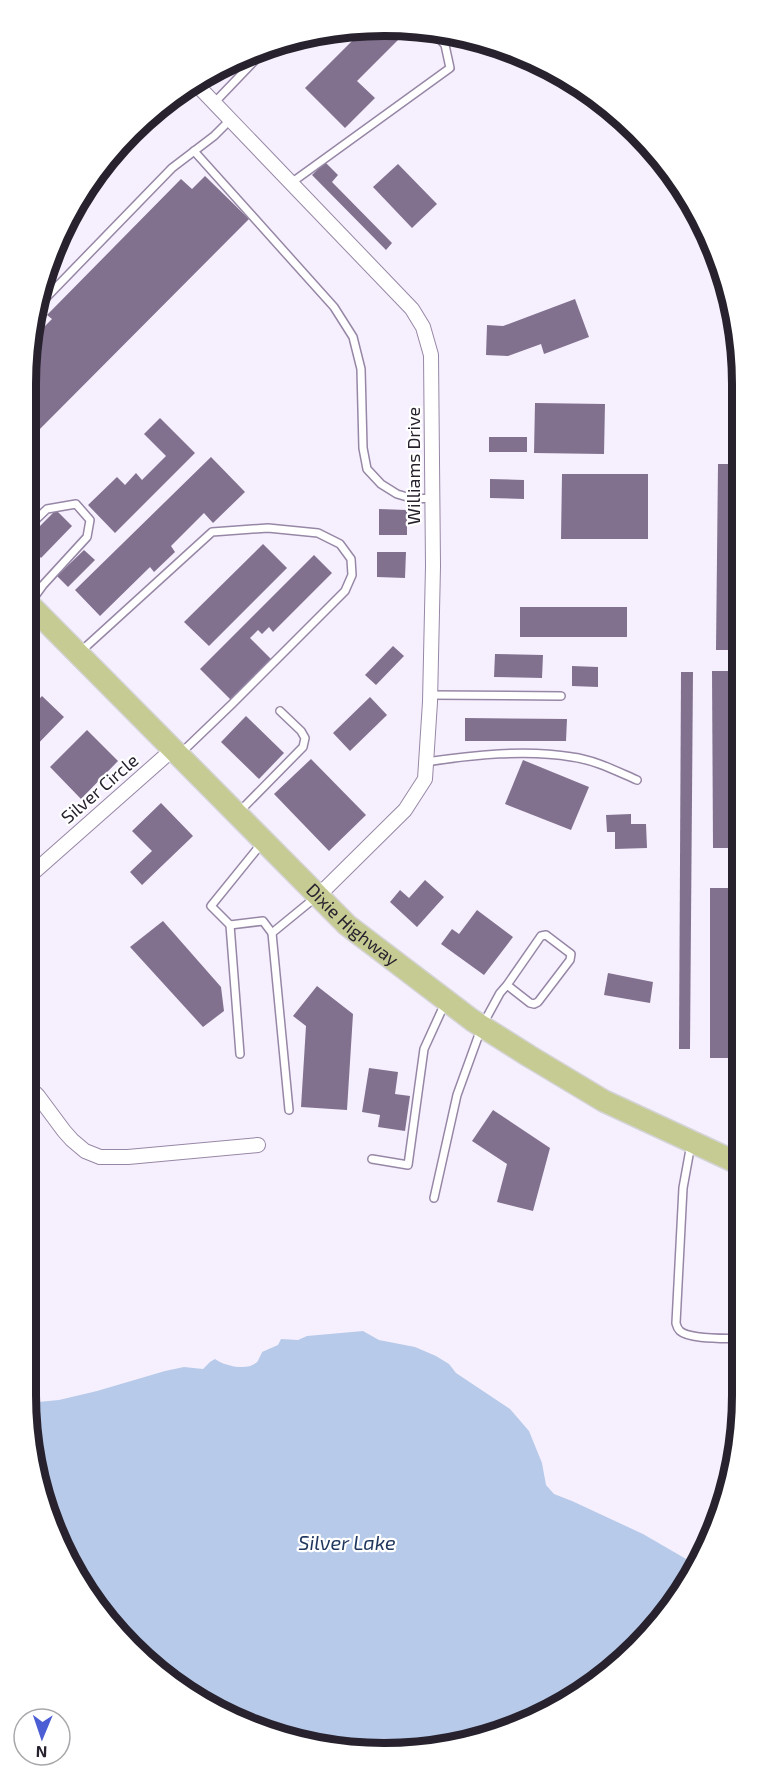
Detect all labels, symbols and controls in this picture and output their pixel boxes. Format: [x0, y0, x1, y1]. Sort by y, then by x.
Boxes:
street label: Williams Drive [402, 407, 424, 525]
street label: Silver Circle [56, 749, 142, 828]
street label: Dixie Highway [302, 878, 404, 970]
water label: Silver Lake [298, 1530, 396, 1554]
north arrow [12, 1707, 72, 1767]
text: N [35, 1743, 48, 1762]

